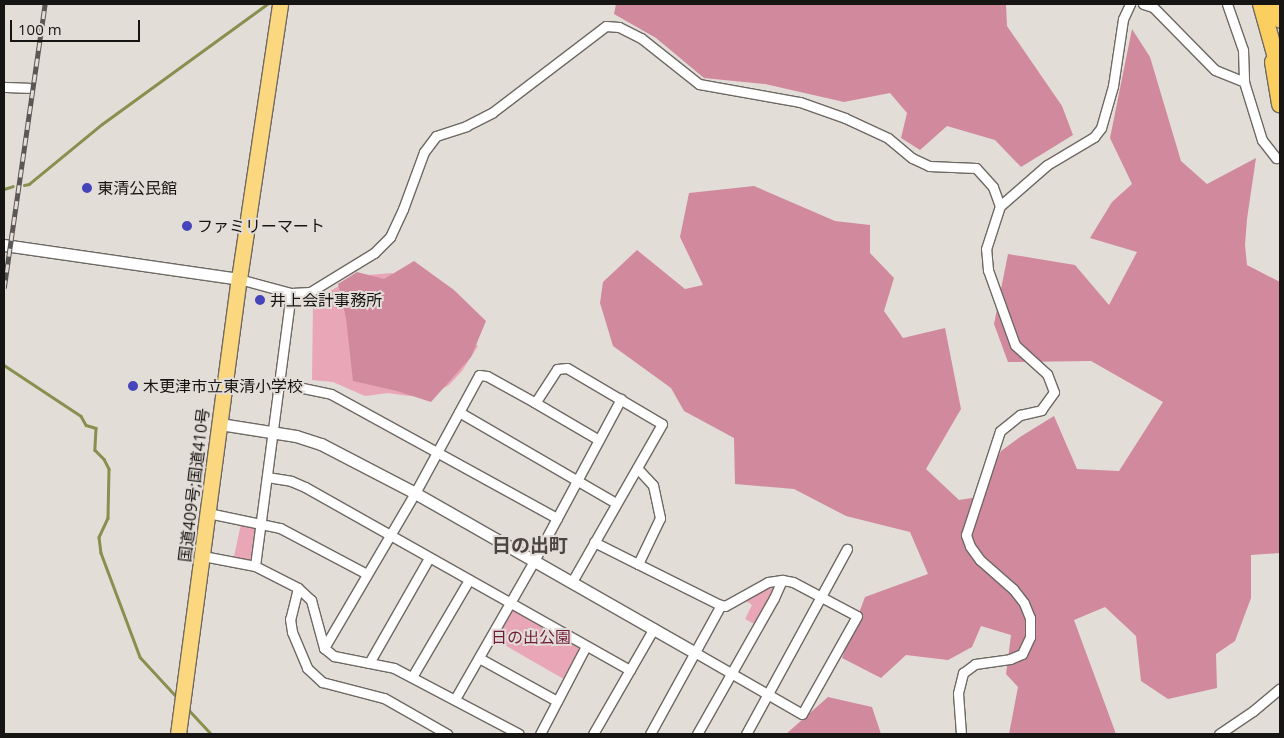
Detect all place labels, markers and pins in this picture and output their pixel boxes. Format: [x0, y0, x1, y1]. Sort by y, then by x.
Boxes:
place label: 東清公民館 [97, 178, 177, 198]
marker: 東清公民館 [81, 182, 93, 194]
place label: ファミリーマート [197, 216, 325, 236]
marker: ファミリーマート [181, 220, 193, 232]
place label: 井上会計事務所 [270, 290, 382, 310]
marker: 井上会計事務所 [254, 294, 266, 306]
place label: 木更津市立東清小学校 [143, 376, 303, 396]
marker: 木更津市立東清小学校 [127, 380, 139, 392]

